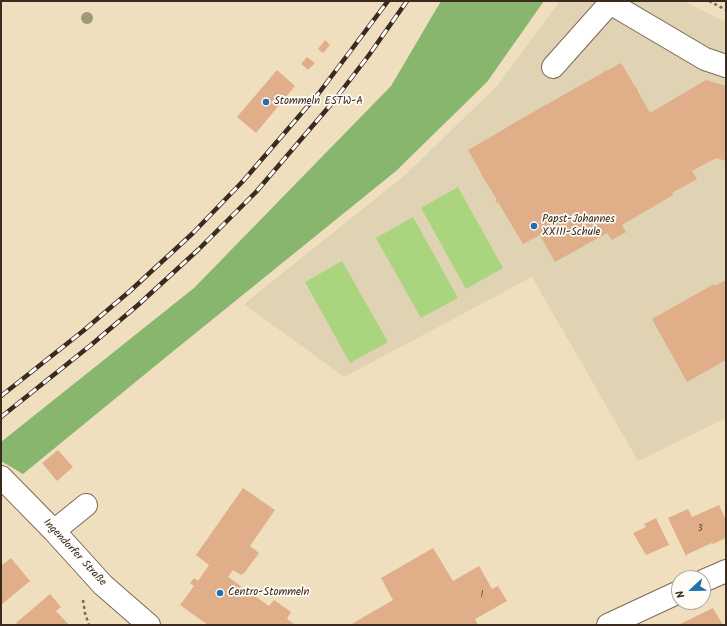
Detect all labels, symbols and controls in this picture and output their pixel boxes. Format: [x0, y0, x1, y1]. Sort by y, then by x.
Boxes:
place label: Stommeln ESTW-A [274, 95, 363, 109]
marker: Stommeln ESTW-A [261, 97, 271, 107]
place label: Papst-Johannes XXIII-Schule [542, 213, 615, 239]
marker: Papst-Johannes XXIII-Schule [529, 221, 539, 231]
street label: Ingendorfer Straße [40, 517, 108, 589]
house number: 3 [697, 524, 703, 534]
north arrow [671, 570, 711, 610]
place label: Centro-Stommeln [228, 586, 309, 600]
marker: Centro-Stommeln [215, 588, 225, 598]
text: N [671, 588, 690, 601]
house number: 1 [481, 590, 483, 600]

